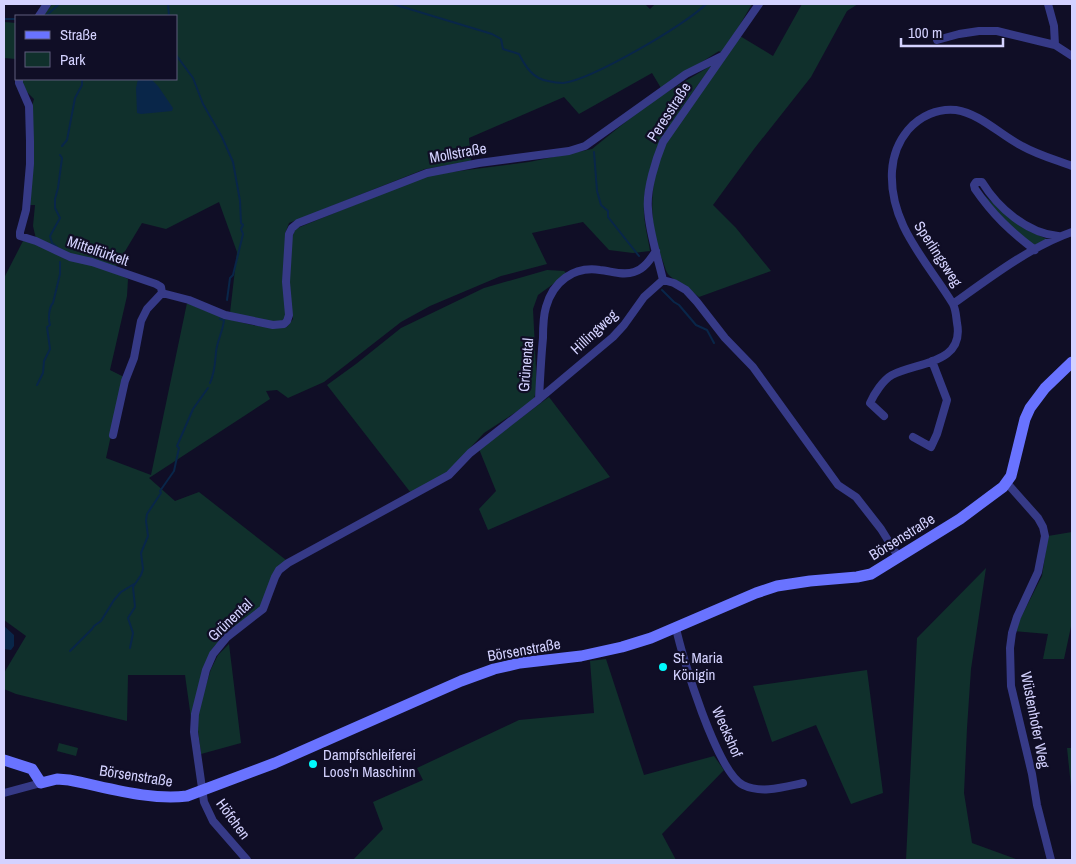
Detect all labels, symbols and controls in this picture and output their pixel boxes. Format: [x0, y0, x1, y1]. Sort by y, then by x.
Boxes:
legend [15, 15, 178, 80]
scale bar [901, 15, 1004, 47]
text: 100 m [908, 22, 942, 43]
text: Straße [60, 24, 97, 45]
text: Park [60, 49, 86, 70]
street label: Peresstraße [642, 78, 696, 146]
street label: Mollstraße [428, 137, 488, 168]
street label: Sperlingsweg [909, 217, 968, 291]
street label: Mittelfürkelt [65, 230, 132, 271]
street label: Hillingweg [566, 304, 622, 359]
street label: Grünental [513, 337, 538, 393]
street label: Börsenstraße [865, 508, 939, 565]
street label: Grünental [203, 594, 257, 646]
street label: Börsenstraße [486, 633, 562, 666]
place label: St. Maria Königin [673, 647, 723, 685]
marker: St. Maria Königin [657, 661, 669, 673]
street label: Wüstenhofer Weg [1016, 670, 1055, 770]
street label: Weckshof [707, 703, 748, 761]
place label: Dampfschleiferei Loos'n Maschinn [323, 744, 416, 782]
marker: Dampfschleiferei Loos'n Maschinn [307, 758, 319, 770]
street label: Börsenstraße [98, 759, 174, 792]
street label: Höfchen [211, 794, 255, 843]

